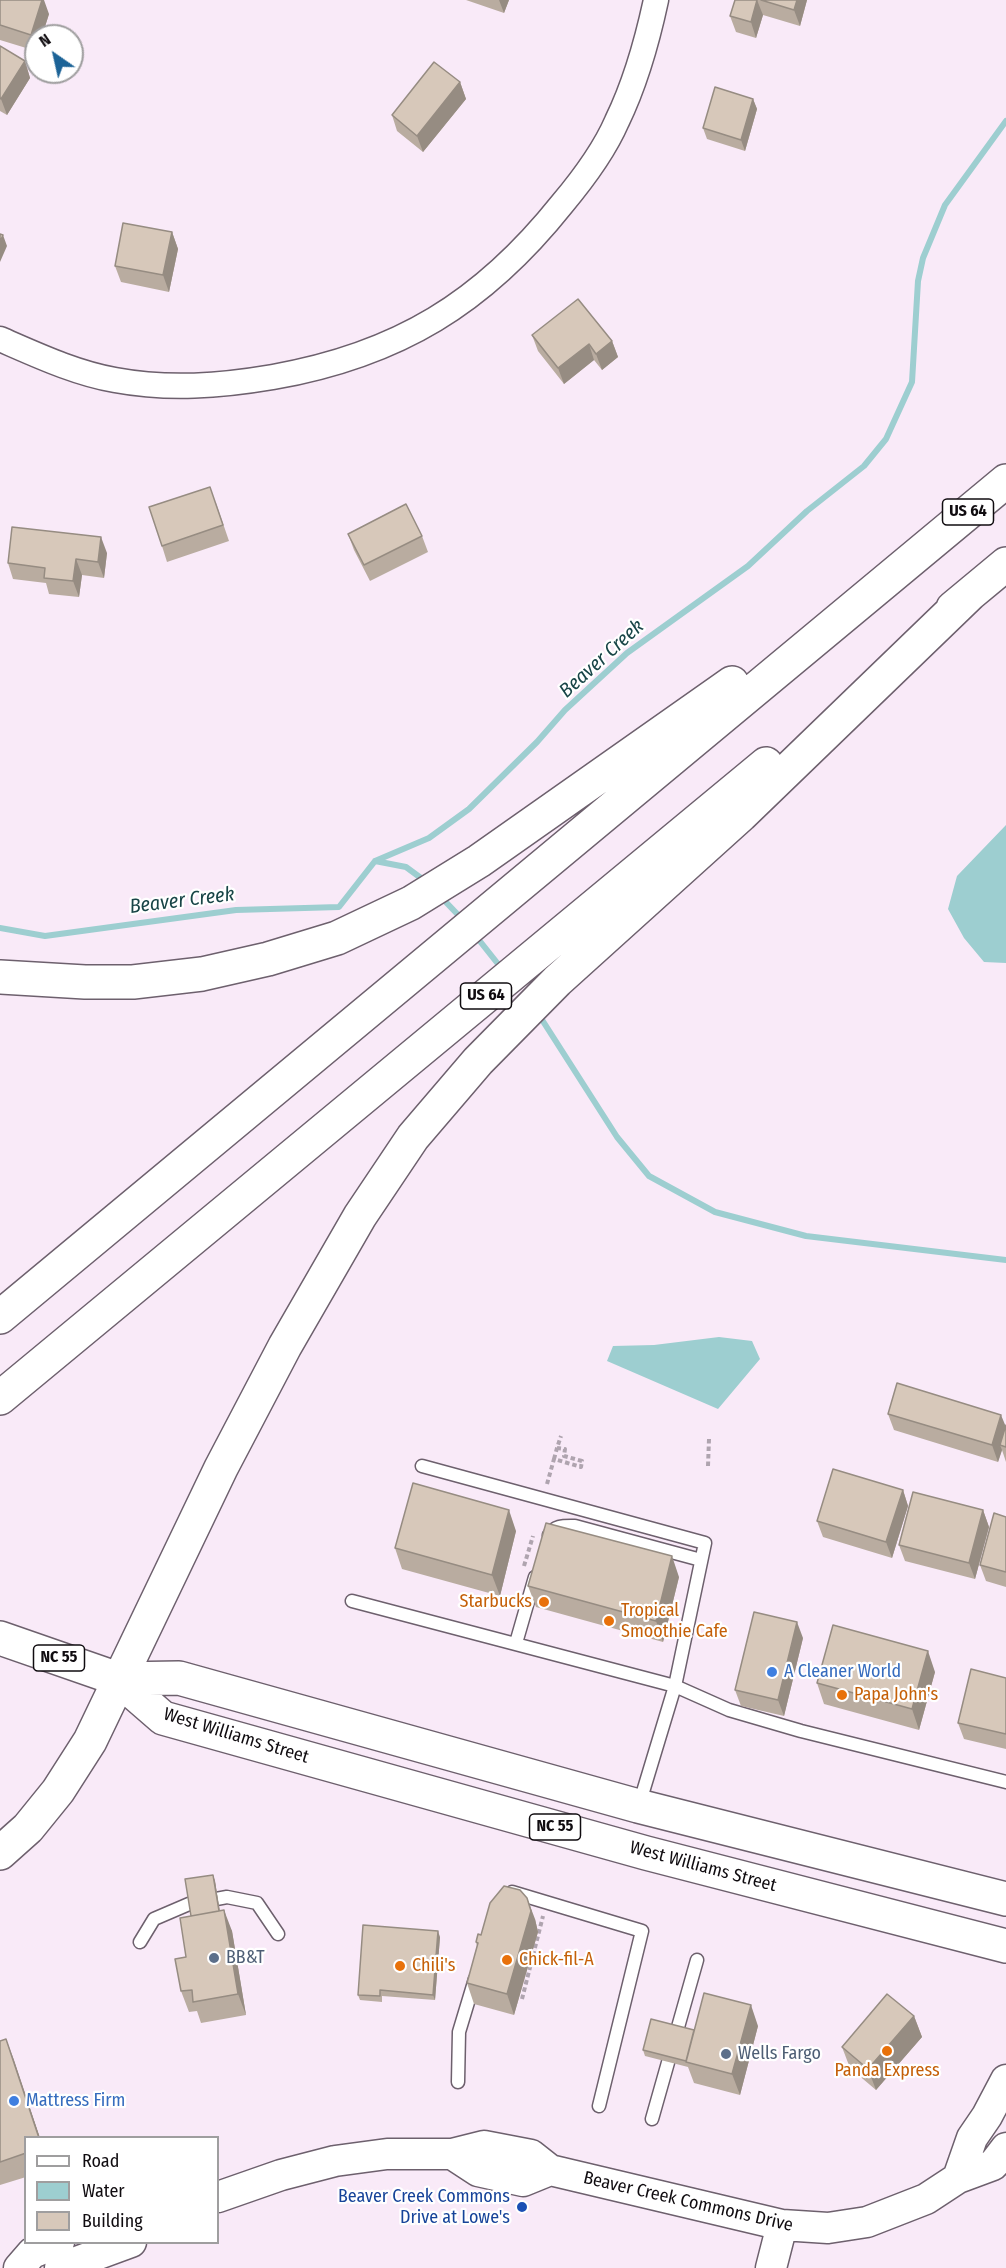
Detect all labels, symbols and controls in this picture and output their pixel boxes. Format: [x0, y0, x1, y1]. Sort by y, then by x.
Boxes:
north arrow [24, 24, 84, 84]
text: N [35, 30, 54, 51]
road number: US 64 [942, 499, 994, 525]
water label: Beaver Creek [555, 615, 649, 703]
water label: Beaver Creek [128, 883, 236, 919]
road number: US 64 [460, 983, 512, 1009]
place label: Starbucks [460, 1591, 532, 1613]
marker: Starbucks [537, 1595, 551, 1609]
place label: Tropical Smoothie Cafe [621, 1600, 728, 1642]
marker: Tropical Smoothie Cafe [602, 1614, 616, 1628]
road number: NC 55 [34, 1645, 84, 1671]
place label: A Cleaner World [784, 1661, 901, 1683]
marker: A Cleaner World [765, 1665, 779, 1679]
place label: Papa John's [854, 1684, 938, 1706]
marker: Papa John's [835, 1688, 849, 1702]
street label: West Williams Street [161, 1704, 311, 1768]
road number: NC 55 [530, 1814, 580, 1840]
street label: West Williams Street [627, 1837, 779, 1897]
place label: BB&T [226, 1947, 265, 1969]
place label: Chick-fil-A [519, 1949, 594, 1971]
marker: BB&T [207, 1951, 221, 1965]
marker: Chick-fil-A [500, 1953, 514, 1967]
place label: Chili's [412, 1955, 455, 1977]
marker: Chili's [393, 1959, 407, 1973]
place label: Wells Fargo [738, 2043, 821, 2065]
marker: Panda Express [880, 2044, 894, 2058]
marker: Wells Fargo [719, 2047, 733, 2061]
place label: Panda Express [834, 2060, 940, 2082]
place label: Mattress Firm [26, 2090, 125, 2112]
marker: Mattress Firm [7, 2094, 21, 2108]
legend [24, 2136, 219, 2244]
text: Road [82, 2150, 119, 2172]
street label: Beaver Creek Commons Drive [581, 2167, 795, 2237]
text: Water [82, 2180, 125, 2202]
place label: Beaver Creek Commons Drive at Lowe's [338, 2186, 510, 2228]
marker: Beaver Creek Commons Drive at Lowe's [515, 2200, 529, 2214]
text: Building [82, 2210, 143, 2232]

